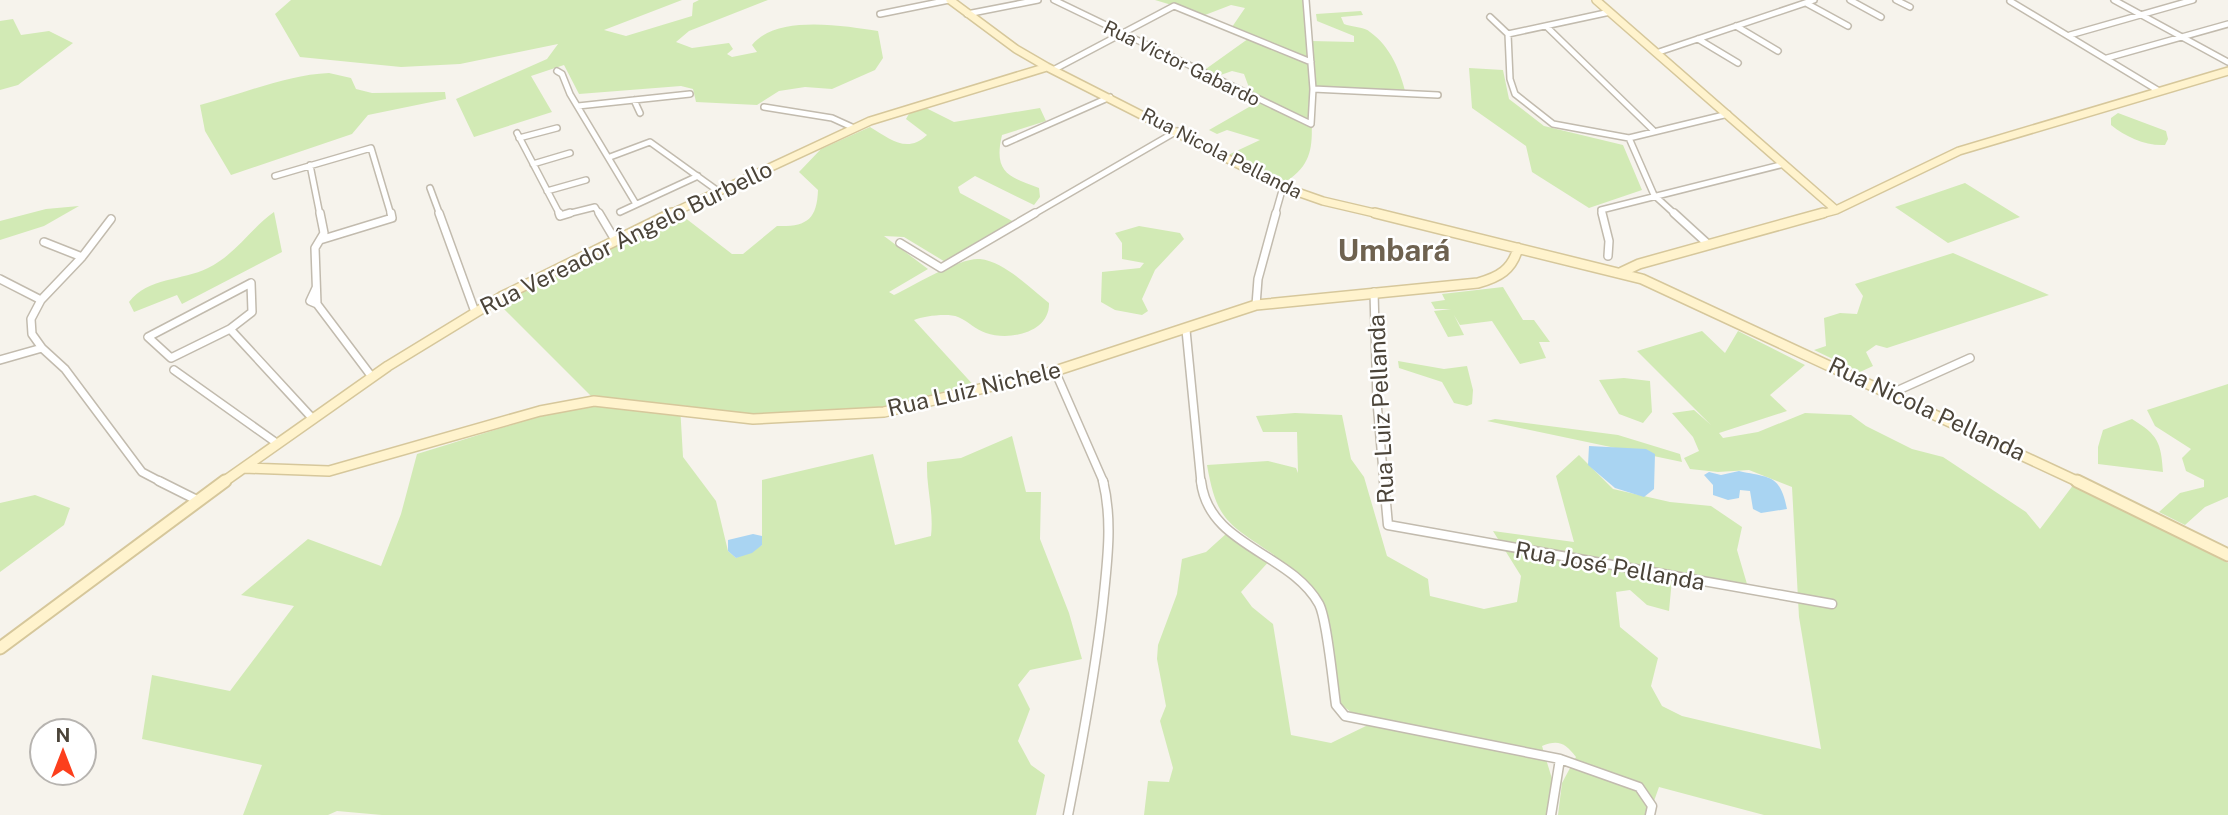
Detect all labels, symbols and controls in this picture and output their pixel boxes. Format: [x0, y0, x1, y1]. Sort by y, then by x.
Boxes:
street label: Rua Victor Gabardo [1100, 16, 1264, 110]
street label: Rua Nicola Pellanda [1138, 103, 1306, 203]
street label: Rua Vereador Ângelo Burbello [475, 155, 776, 320]
district label: Umbará [1338, 232, 1450, 268]
street label: Rua Luiz Pellanda [1362, 314, 1399, 504]
street label: Rua Nicola Pellanda [1825, 351, 2030, 466]
street label: Rua Luiz Nichele [884, 355, 1063, 422]
street label: Rua José Pellanda [1513, 536, 1707, 596]
north arrow [28, 717, 98, 787]
text: N [56, 724, 70, 746]

